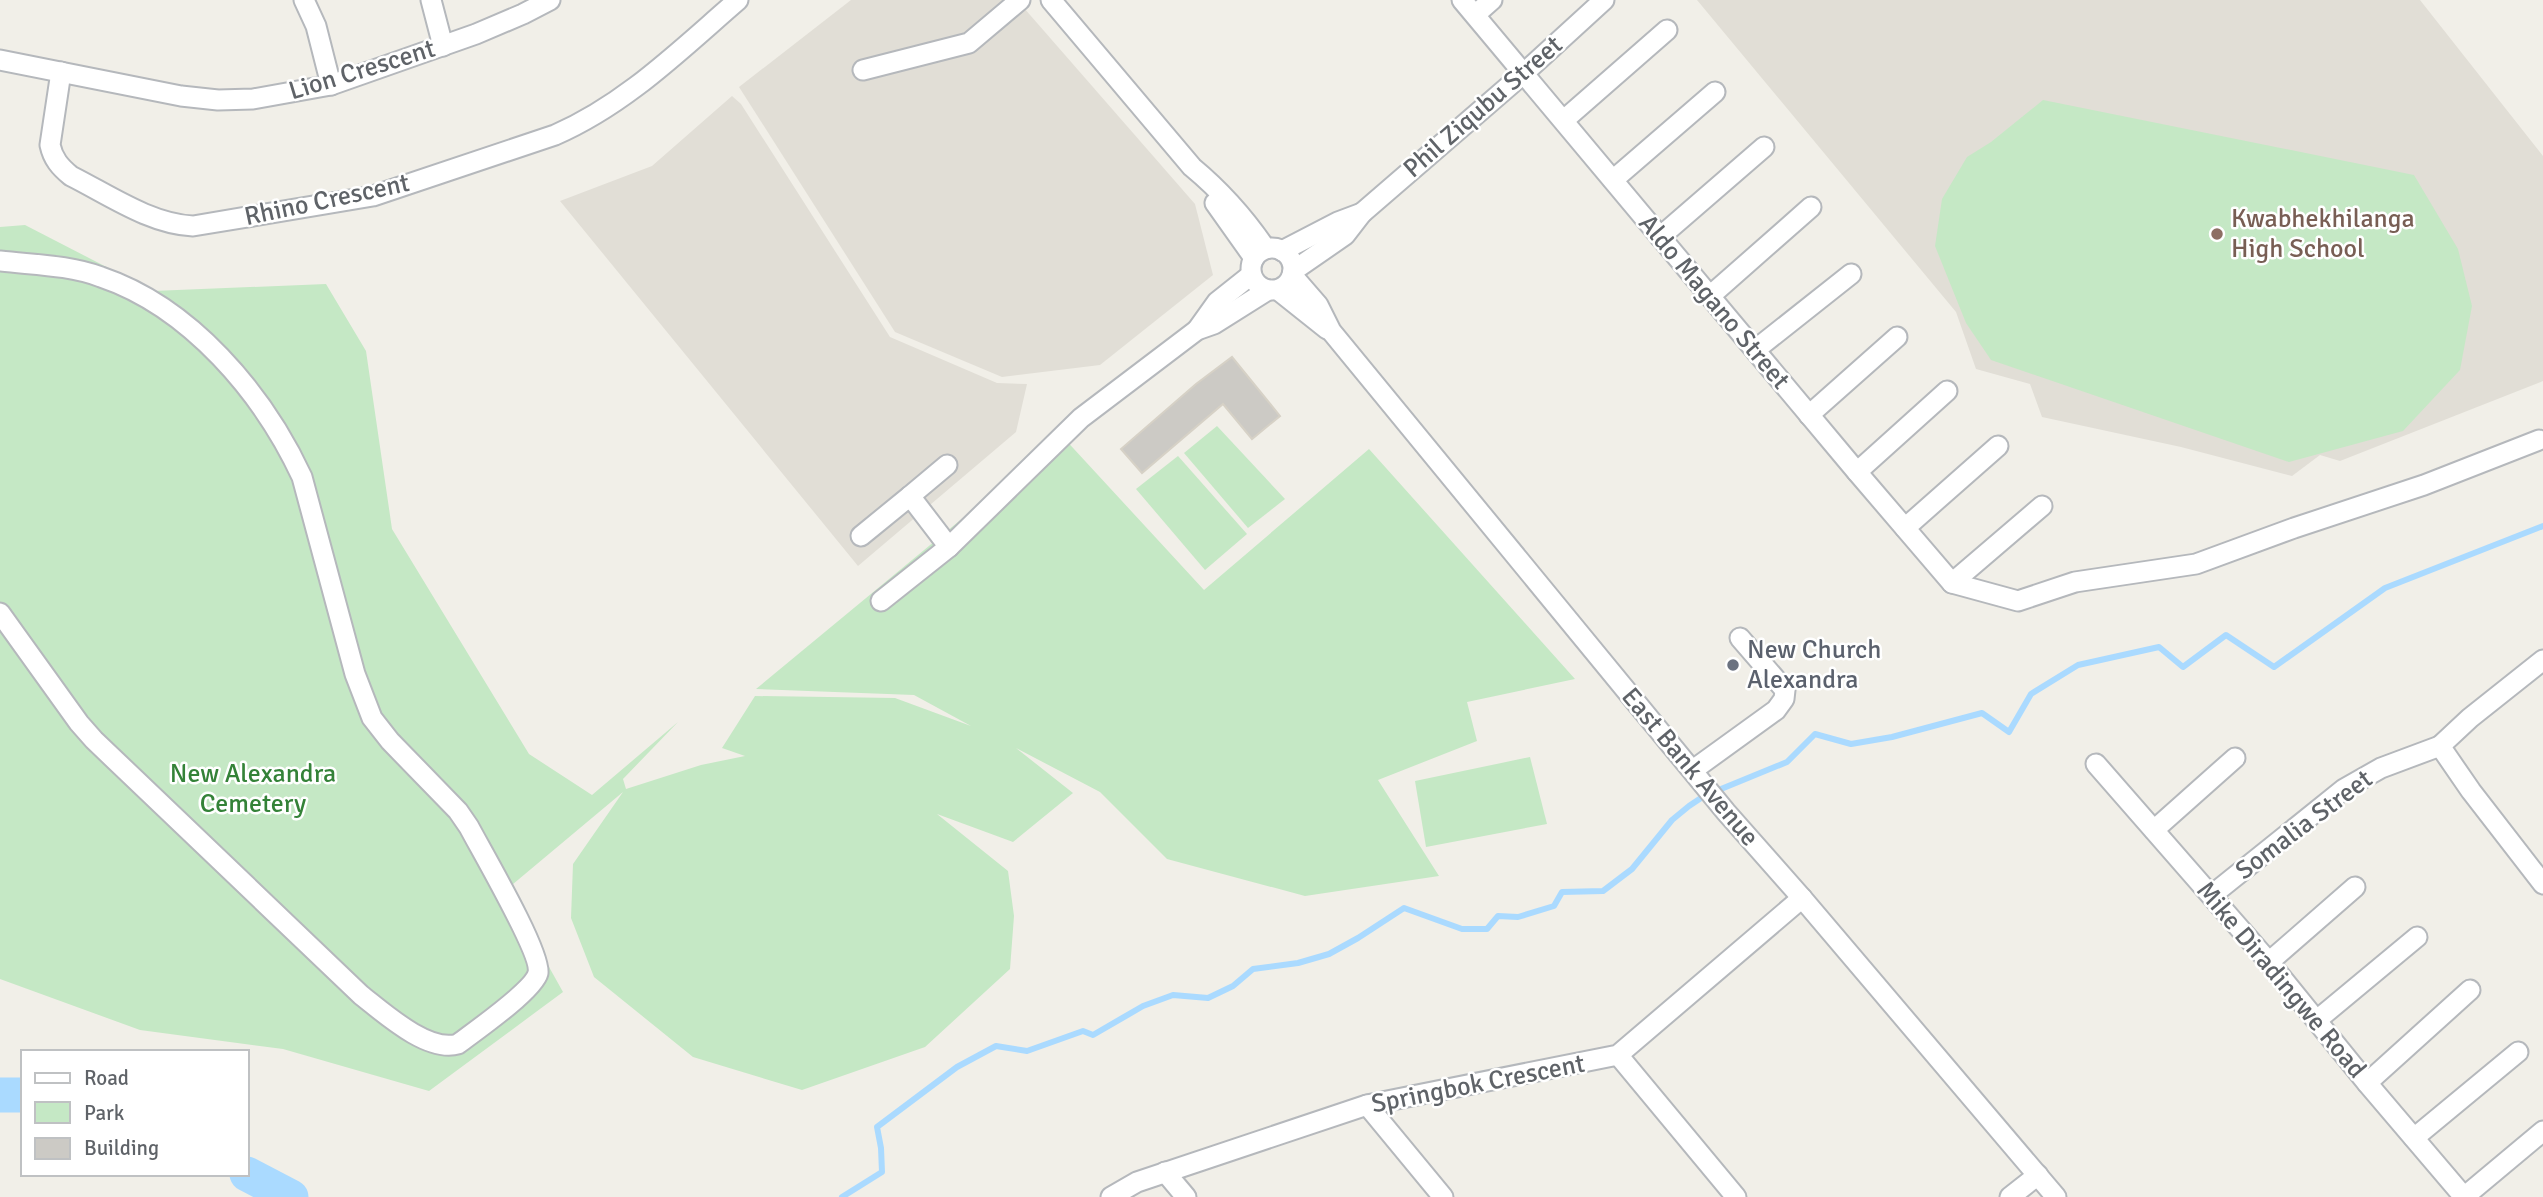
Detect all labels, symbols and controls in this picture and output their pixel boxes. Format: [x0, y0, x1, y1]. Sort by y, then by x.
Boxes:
street label: Phil Ziqubu Street [1397, 29, 1569, 185]
street label: Lion Crescent [285, 33, 439, 107]
street label: Rhino Crescent [242, 167, 412, 233]
place label: Kwabhekhilanga High School [2231, 203, 2415, 265]
street label: Aldo Magano Street [1632, 208, 1796, 396]
marker: Kwabhekhilanga High School [2209, 226, 2225, 242]
place label: New Church Alexandra [1747, 634, 1881, 696]
marker: New Church Alexandra [1725, 657, 1741, 673]
street label: East Bank Avenue [1614, 681, 1766, 853]
park label: New Alexandra Cemetery [170, 758, 336, 820]
street label: Somalia Street [2229, 763, 2379, 887]
street label: Mike Diradingwe Road [2189, 875, 2373, 1085]
street label: Springbok Crescent [1369, 1048, 1587, 1120]
legend [21, 1050, 248, 1176]
text: Road [84, 1065, 129, 1091]
text: Park [84, 1100, 125, 1126]
text: Building [84, 1135, 159, 1161]

